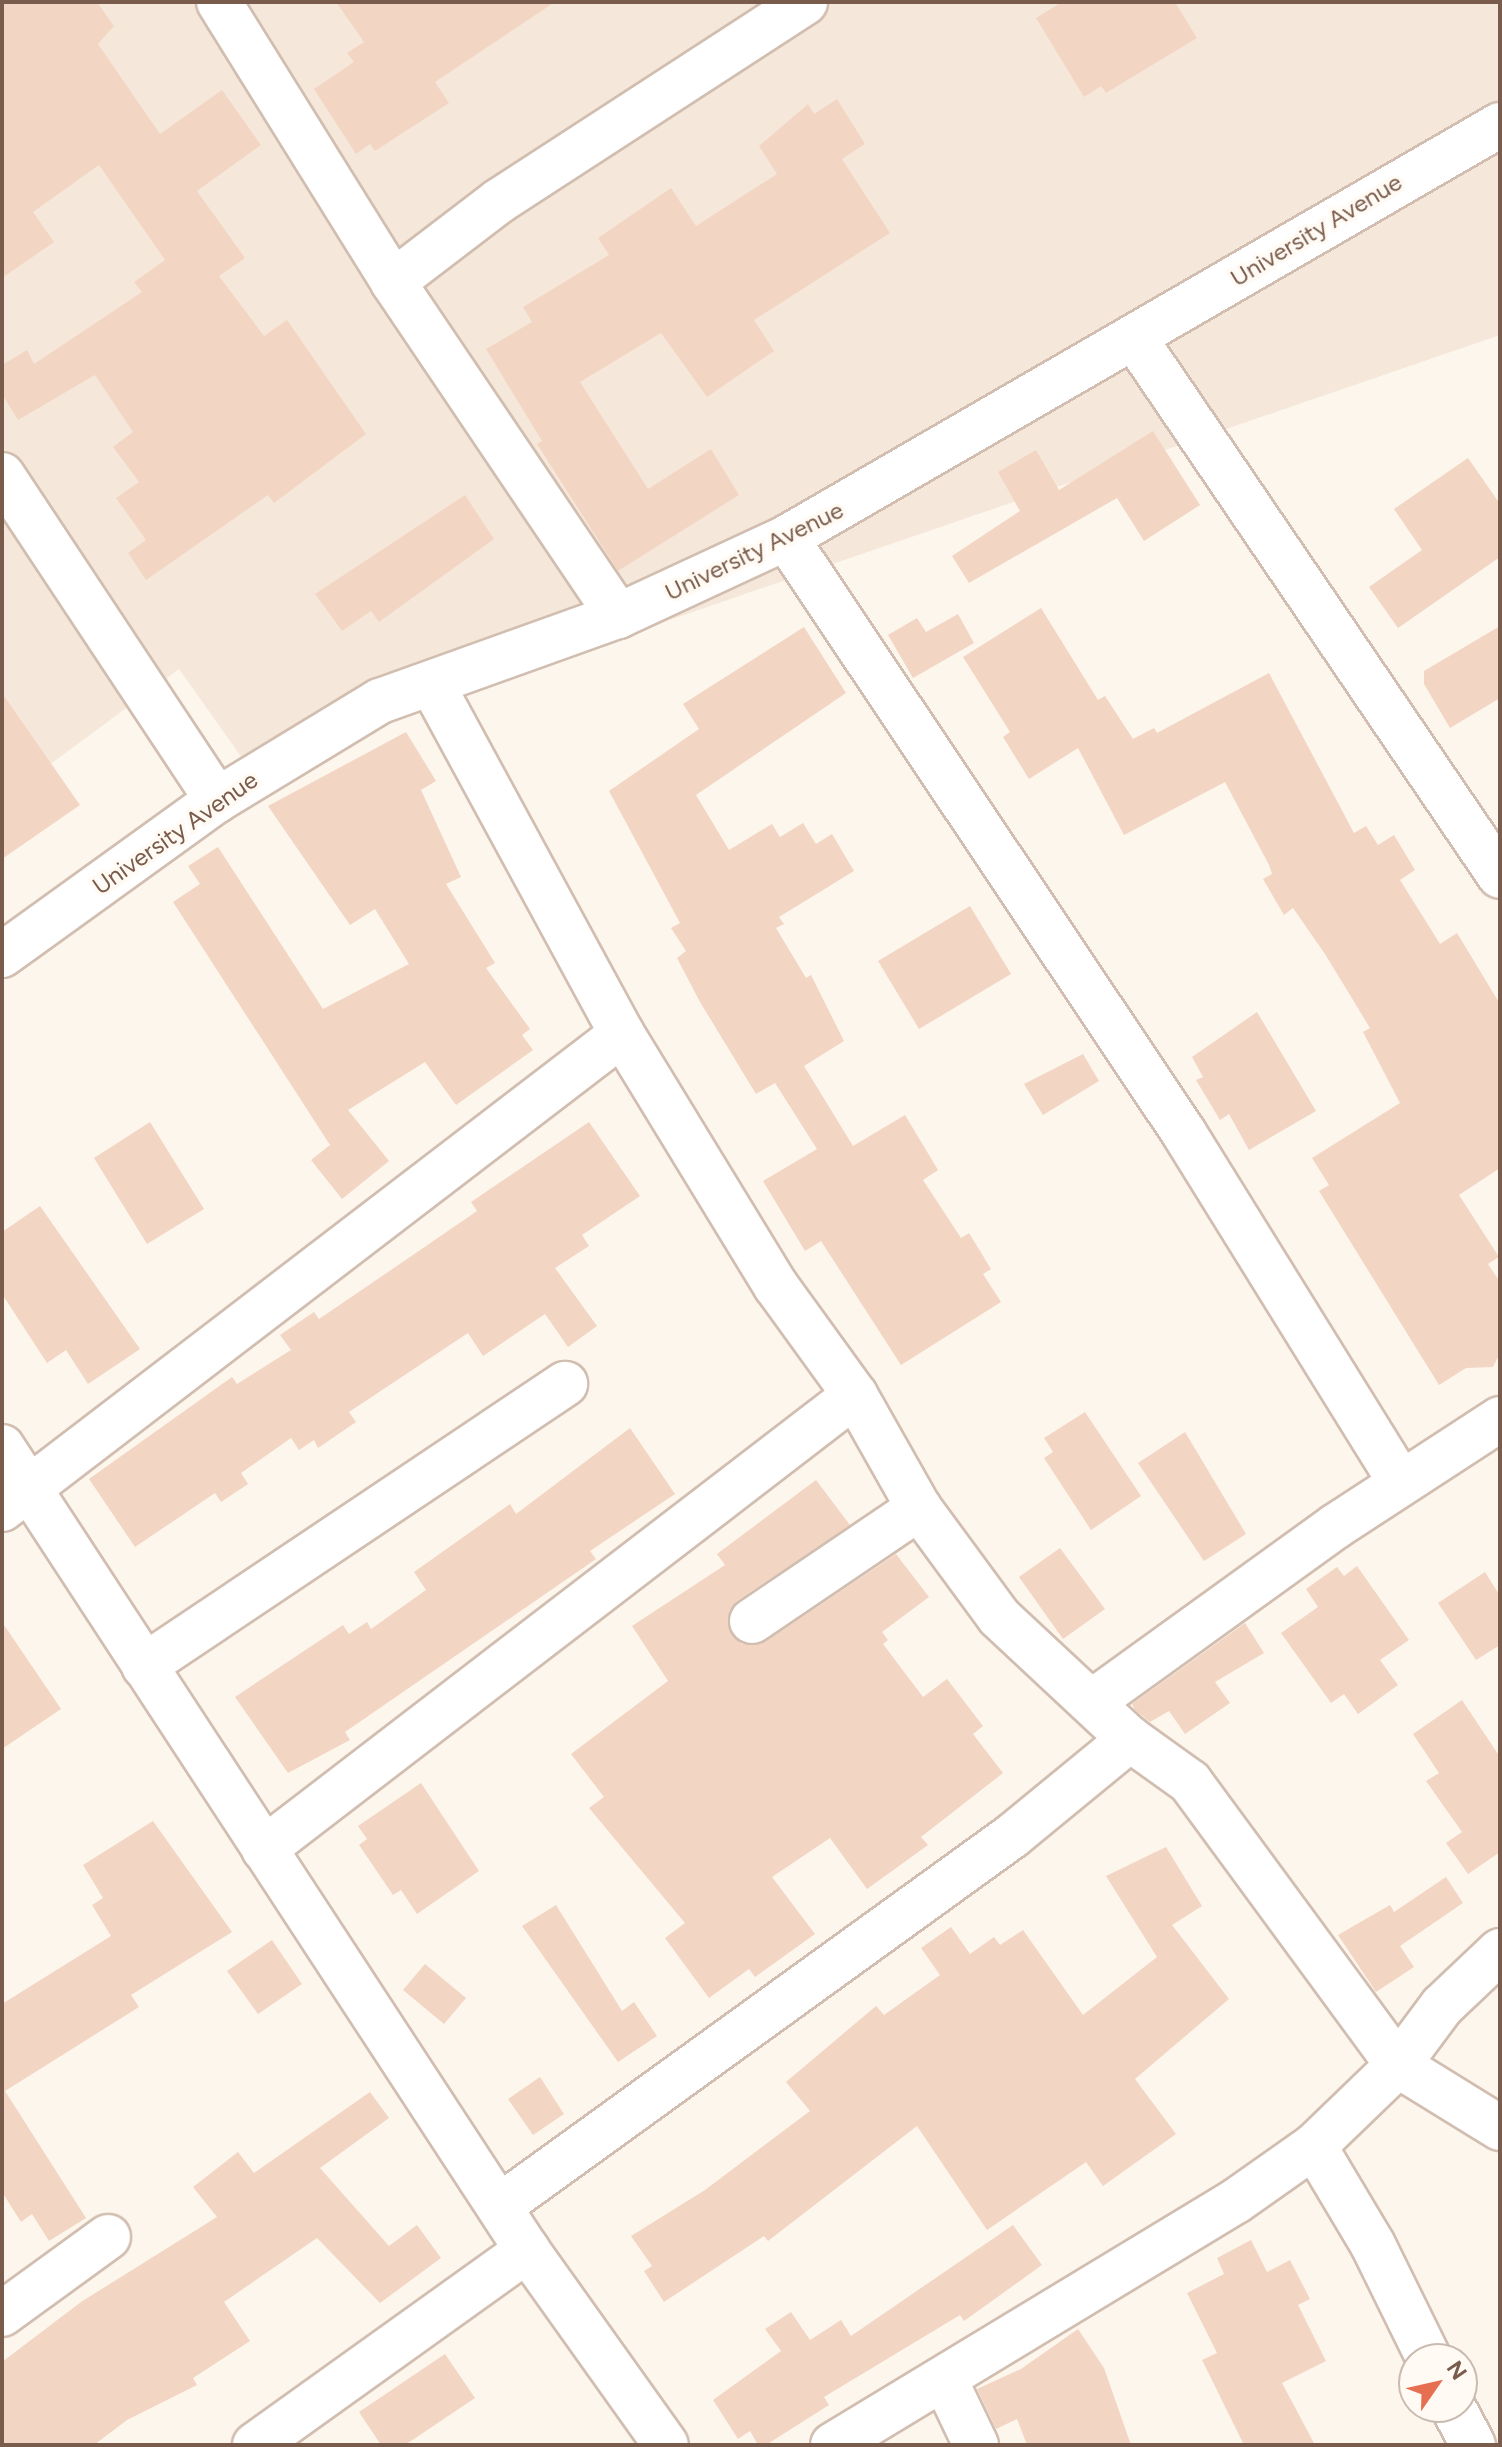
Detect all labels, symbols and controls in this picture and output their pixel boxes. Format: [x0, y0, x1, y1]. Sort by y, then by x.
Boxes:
street label: University Avenue [1225, 167, 1407, 293]
street label: University Avenue [660, 495, 848, 607]
street label: University Avenue [87, 765, 263, 901]
north arrow [1398, 2343, 1478, 2423]
text: N [1441, 2356, 1473, 2385]

